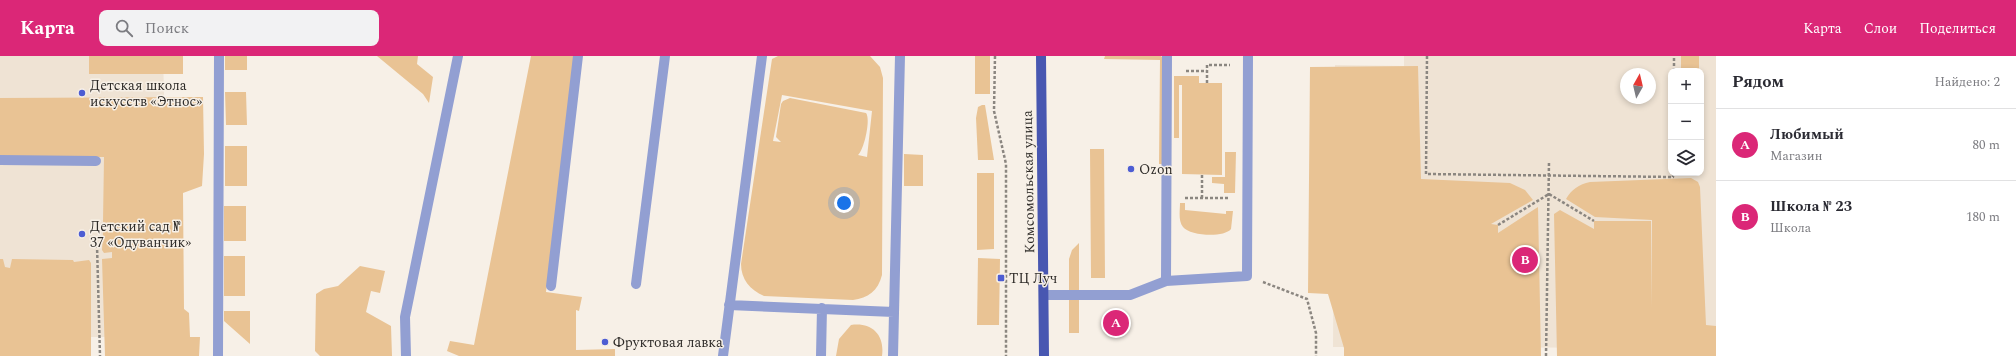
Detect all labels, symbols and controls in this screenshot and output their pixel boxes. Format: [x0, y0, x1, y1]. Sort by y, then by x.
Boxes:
search box [99, 10, 379, 46]
text: Карта [20, 14, 75, 43]
icon: search [113, 17, 135, 39]
text: Поиск [145, 17, 189, 40]
text: Карта [1803, 18, 1842, 39]
text: Слои [1864, 18, 1897, 39]
text: Поделиться [1919, 18, 1996, 39]
north arrow [1620, 68, 1656, 104]
map controls [1668, 68, 1704, 176]
button: + [1668, 68, 1704, 104]
text: Рядом [1732, 69, 1784, 95]
text: Найдено: 2 [1934, 72, 2000, 92]
place label: Детская школа искусств «Этнос» [90, 75, 202, 112]
marker: Детская школа искусств «Этнос» [77, 88, 87, 98]
button: − [1668, 104, 1704, 140]
street label: Комсомольская улица [1017, 110, 1040, 254]
text: Любимый [1770, 123, 1844, 146]
text: A [1740, 135, 1750, 155]
text: 80 m [1973, 135, 2000, 155]
button: layers [1668, 140, 1704, 176]
text: Магазин [1770, 146, 1822, 166]
place label: Ozon [1139, 159, 1173, 180]
marker: Ozon [1126, 164, 1136, 174]
your location [834, 193, 854, 213]
text: Школа № 23 [1770, 195, 1852, 218]
text: B [1740, 207, 1750, 227]
text: 180 m [1966, 207, 2000, 227]
place label: Детский сад № 37 «Одуванчик» [90, 216, 191, 253]
text: Школа [1770, 218, 1811, 238]
marker: Детский сад № 37 «Одуванчик» [77, 229, 87, 239]
pin: B [1512, 245, 1538, 275]
place label: ТЦ Луч [1009, 268, 1057, 289]
marker: ТЦ Луч [996, 273, 1006, 283]
pin: A [1103, 308, 1129, 338]
place label: Фруктовая лавка [613, 332, 723, 353]
marker: Фруктовая лавка [600, 337, 610, 347]

